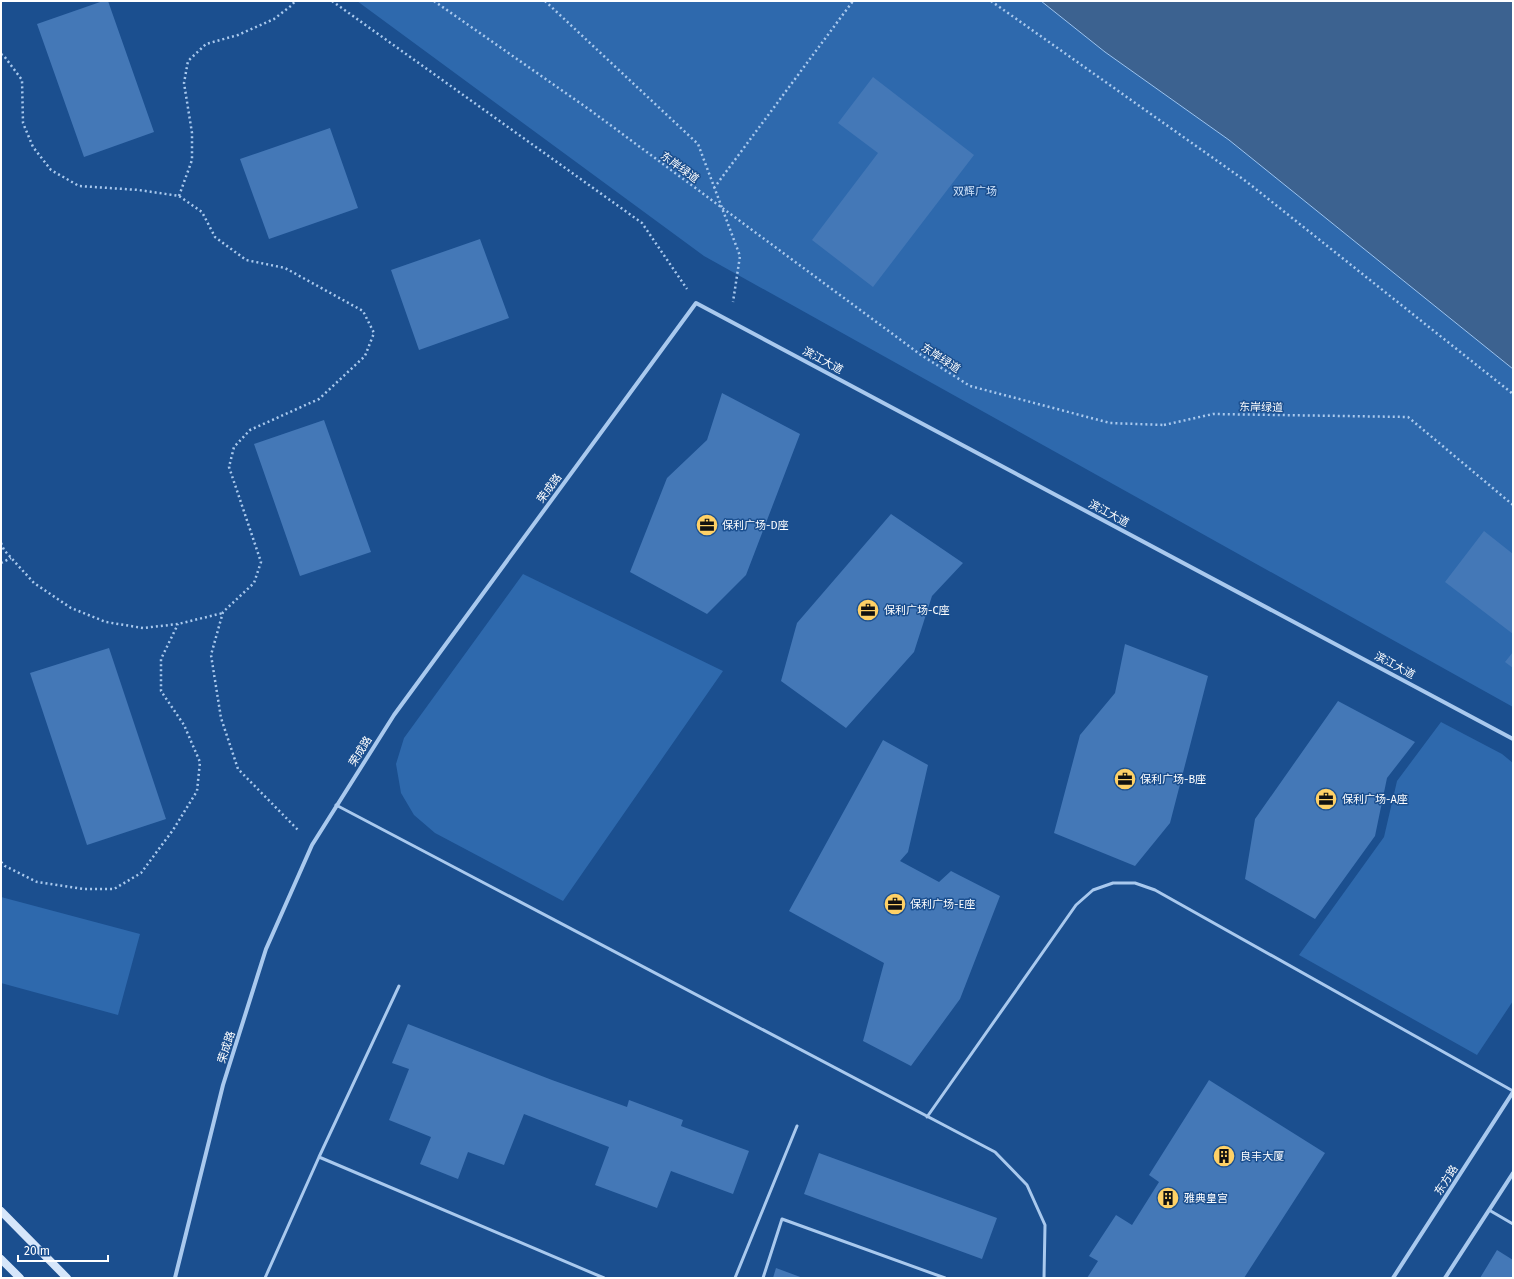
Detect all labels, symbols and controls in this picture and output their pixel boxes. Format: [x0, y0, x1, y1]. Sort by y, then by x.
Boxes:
street label: 东岸绿道 [658, 149, 701, 186]
park label: 双辉广场 [953, 185, 997, 198]
street label: 东岸绿道 [919, 341, 963, 376]
street label: 滨江大道 [800, 344, 845, 377]
street label: 东岸绿道 [1239, 401, 1283, 414]
street label: 荣成路 [534, 471, 564, 505]
street label: 滨江大道 [1086, 497, 1131, 530]
office icon: 保利广场-D座 [694, 512, 720, 538]
place label: 保利广场-D座 [722, 519, 789, 532]
office icon: 保利广场-C座 [855, 597, 881, 623]
place label: 保利广场-C座 [884, 604, 950, 617]
street label: 滨江大道 [1372, 649, 1417, 682]
street label: 荣成路 [346, 734, 375, 769]
office icon: 保利广场-B座 [1112, 766, 1138, 792]
place label: 保利广场-B座 [1140, 773, 1206, 786]
office icon: 保利广场-A座 [1313, 786, 1339, 812]
place label: 保利广场-A座 [1342, 793, 1408, 806]
office icon: 保利广场-E座 [882, 891, 908, 917]
place label: 保利广场-E座 [910, 898, 975, 911]
street label: 荣成路 [215, 1029, 238, 1065]
building icon: 良丰大厦 [1211, 1143, 1237, 1169]
place label: 良丰大厦 [1240, 1150, 1284, 1163]
street label: 东方路 [1432, 1163, 1461, 1198]
building icon: 雅典皇宫 [1155, 1185, 1181, 1211]
place label: 雅典皇宫 [1184, 1192, 1228, 1205]
scale bar [18, 1237, 108, 1263]
text: 20 m [24, 1244, 50, 1258]

